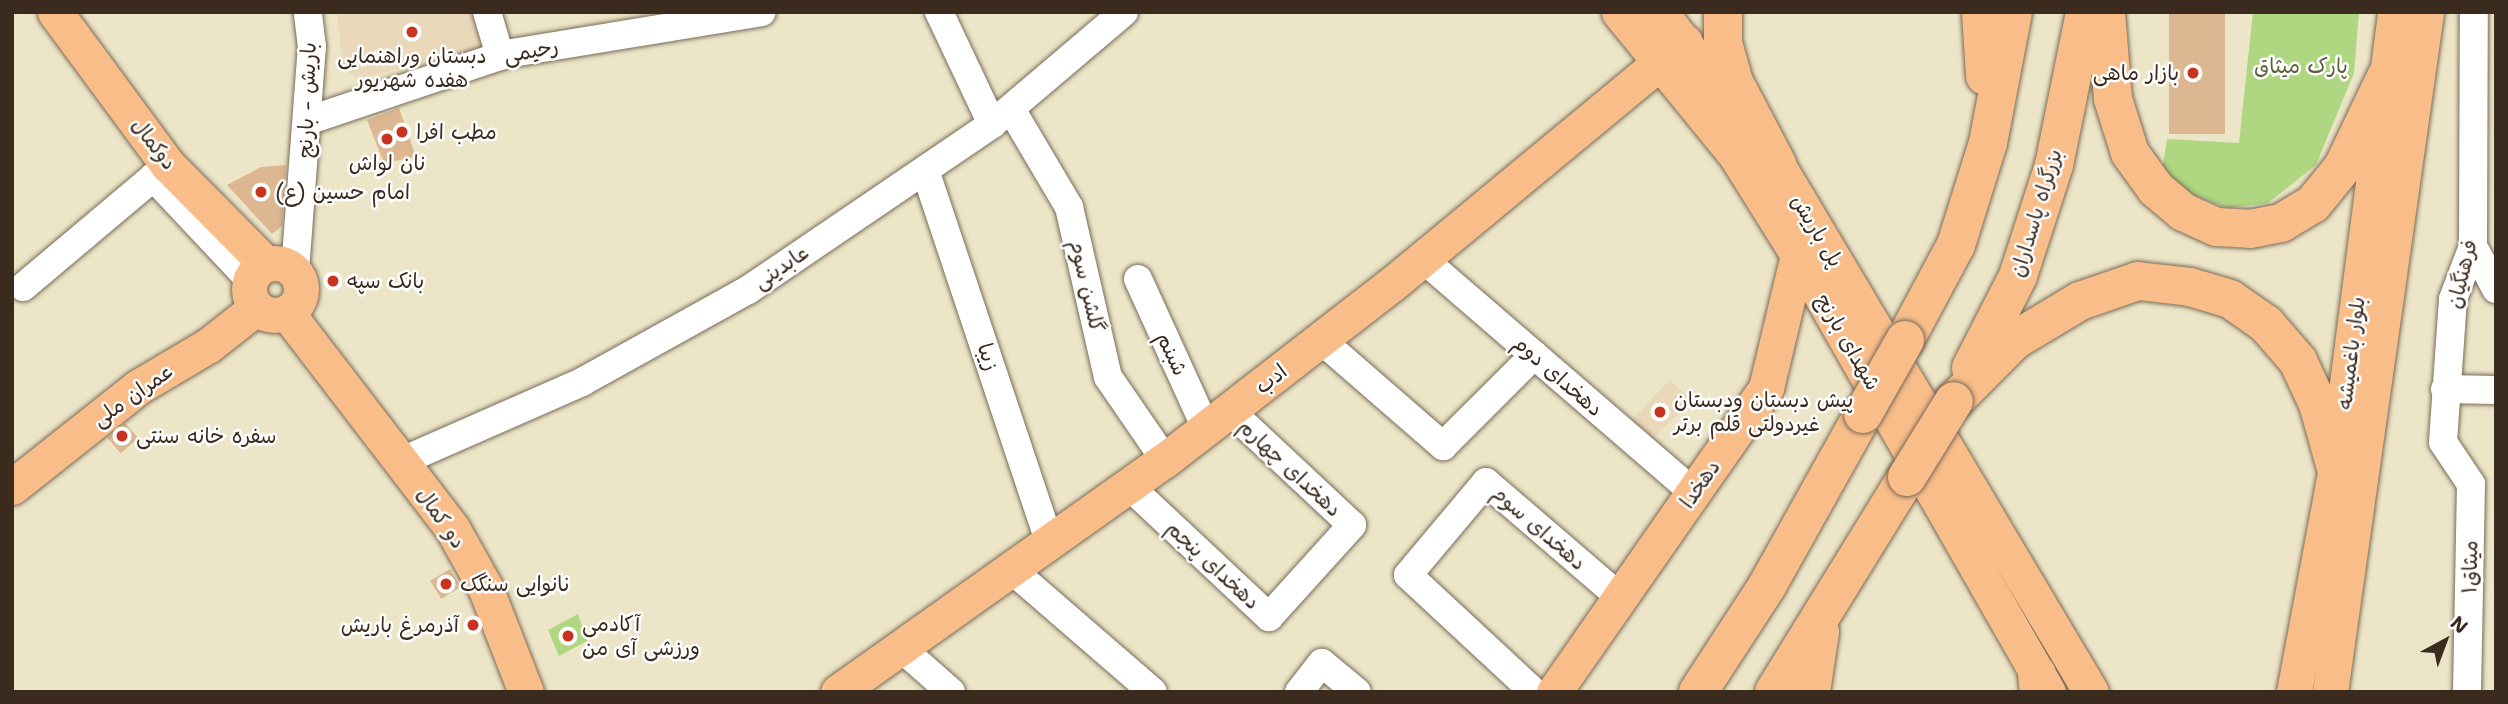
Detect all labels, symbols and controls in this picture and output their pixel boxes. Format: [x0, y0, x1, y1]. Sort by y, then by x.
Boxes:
marker: دبستان وراهنمایی هفده شهریور [404, 24, 420, 40]
street label: رحیمی [502, 33, 560, 69]
street label: باریش - بارنج [292, 42, 322, 158]
place label: دبستان وراهنمایی هفده شهریور [337, 43, 487, 93]
park label: پارک میثاق [2254, 53, 2348, 79]
place label: بازار ماهی [2093, 60, 2179, 86]
marker: بازار ماهی [2185, 65, 2201, 81]
street label: دوکمال [126, 113, 182, 175]
place label: مطب افرا [416, 119, 497, 145]
marker: مطب افرا [394, 124, 410, 140]
marker: نان لواش [379, 131, 395, 147]
street label: بزرگراه پاسداران [2005, 146, 2067, 280]
place label: نان لواش [349, 150, 425, 176]
place label: امام حسین (ع) [275, 179, 410, 205]
marker: امام حسین (ع) [253, 184, 269, 200]
street label: پل باریش [1786, 190, 1848, 272]
street label: گلشن سوم [1064, 237, 1110, 335]
street label: فرهنگیان [2441, 237, 2483, 311]
street label: عابدینی [749, 239, 813, 295]
place label: بانک سپه [347, 268, 424, 294]
marker: بانک سپه [325, 273, 341, 289]
street label: شهدای بارنج [1810, 289, 1886, 395]
street label: بلوار باغمیشه [2332, 295, 2370, 411]
street label: شبنم [1151, 328, 1193, 380]
street label: دهخدای دوم [1508, 330, 1608, 422]
street label: زیبا [972, 340, 1004, 374]
street label: عمران ملی [87, 358, 179, 432]
street label: ادب [1250, 359, 1292, 399]
place label: پیش دبستان ودبستان غیردولتی قلم برتر [1674, 387, 1853, 437]
marker: پیش دبستان ودبستان غیردولتی قلم برتر [1652, 404, 1668, 420]
street label: دهخدای چهارم [1233, 414, 1347, 522]
place label: سفره خانه سنتی [136, 423, 276, 449]
marker: سفره خانه سنتی [114, 428, 130, 444]
street label: دهخدا [1674, 455, 1726, 513]
street label: دهخدای سوم [1487, 480, 1591, 576]
street label: دو کمال [411, 483, 471, 553]
street label: دهخدای پنجم [1161, 515, 1265, 615]
street label: میثاق۱ [2457, 540, 2483, 594]
place label: نانوایی سنگک [460, 571, 570, 597]
marker: نانوایی سنگک [438, 576, 454, 592]
north arrow [2410, 606, 2480, 676]
text: N [2445, 610, 2473, 639]
place label: آکادمی ورزشی آی من [582, 611, 700, 661]
place label: آذرمرغ باریش [341, 612, 459, 638]
marker: آذرمرغ باریش [465, 617, 481, 633]
marker: آکادمی ورزشی آی من [560, 628, 576, 644]

